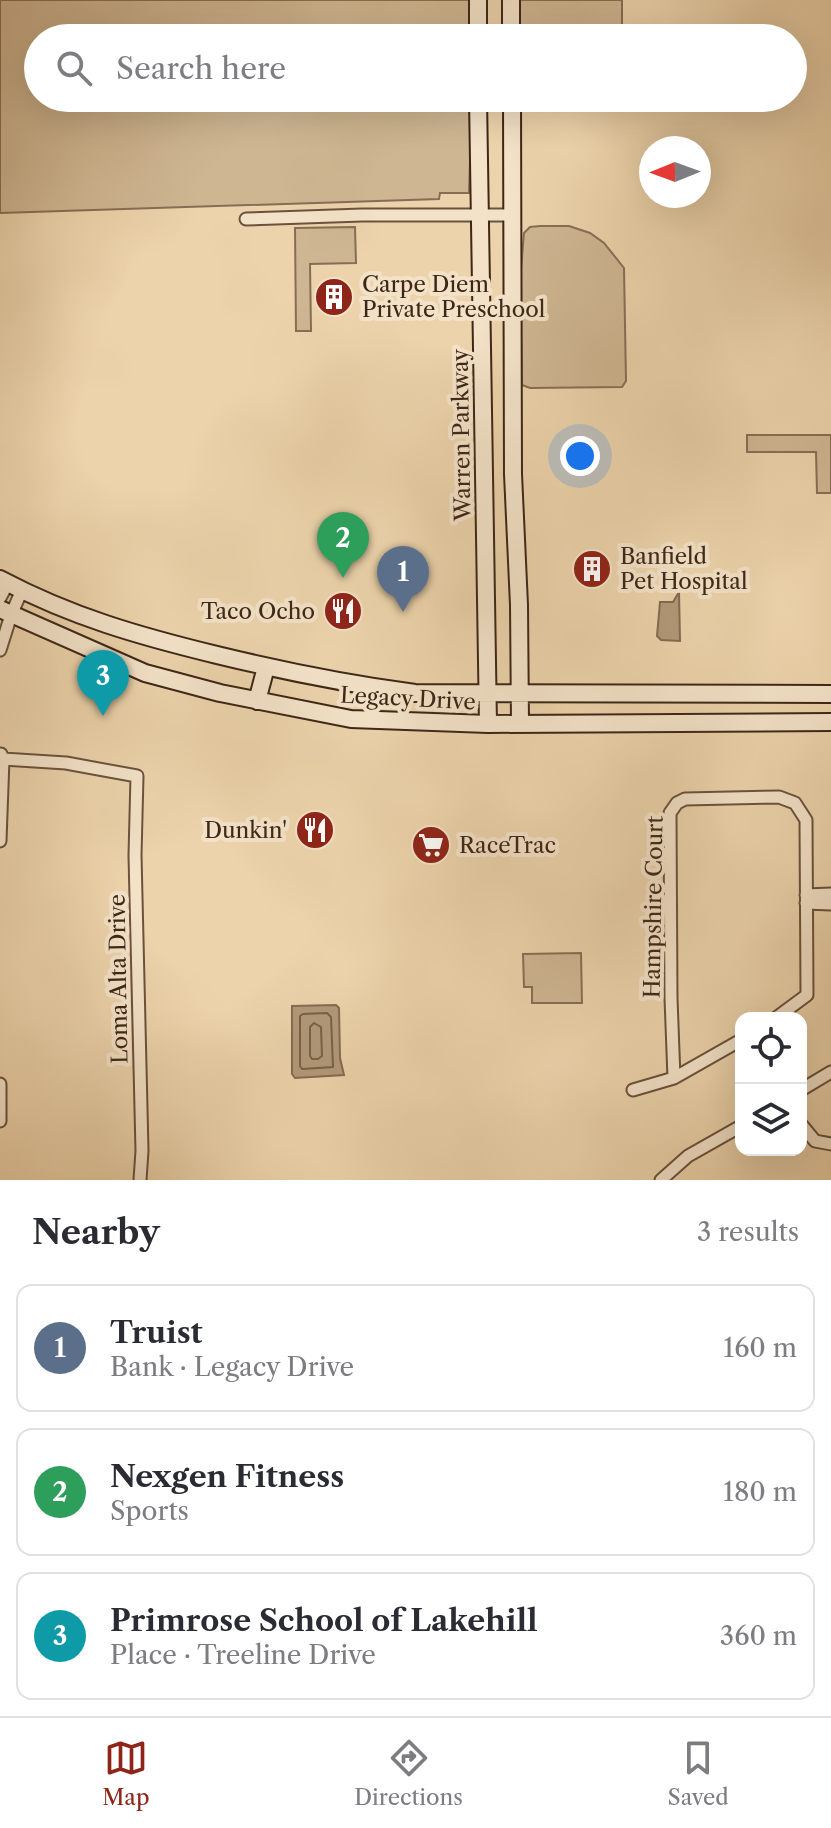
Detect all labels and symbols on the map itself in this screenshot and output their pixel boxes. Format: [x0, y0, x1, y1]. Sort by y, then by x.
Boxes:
north arrow [639, 136, 711, 208]
place label: Carpe Diem Private Preschool [362, 271, 546, 323]
building icon: Carpe Diem Private Preschool [313, 276, 355, 318]
street label: Warren Parkway [446, 348, 477, 522]
your location [560, 436, 600, 476]
pin: 2 [317, 512, 369, 578]
place label: Banfield Pet Hospital [620, 543, 748, 595]
pin: 1 [377, 546, 429, 612]
building icon: Banfield Pet Hospital [571, 548, 613, 590]
restaurant icon: Taco Ocho [322, 590, 364, 632]
place label: Taco Ocho [201, 598, 315, 625]
pin: 3 [77, 650, 129, 716]
street label: Legacy Drive [340, 681, 476, 716]
restaurant icon: Dunkin' [294, 809, 336, 851]
street label: Hampshire Court [638, 815, 669, 999]
place label: Dunkin' [204, 817, 287, 844]
supermarket icon: RaceTrac [410, 824, 452, 866]
place label: RaceTrac [459, 832, 556, 859]
street label: Loma Alta Drive [104, 894, 133, 1064]

